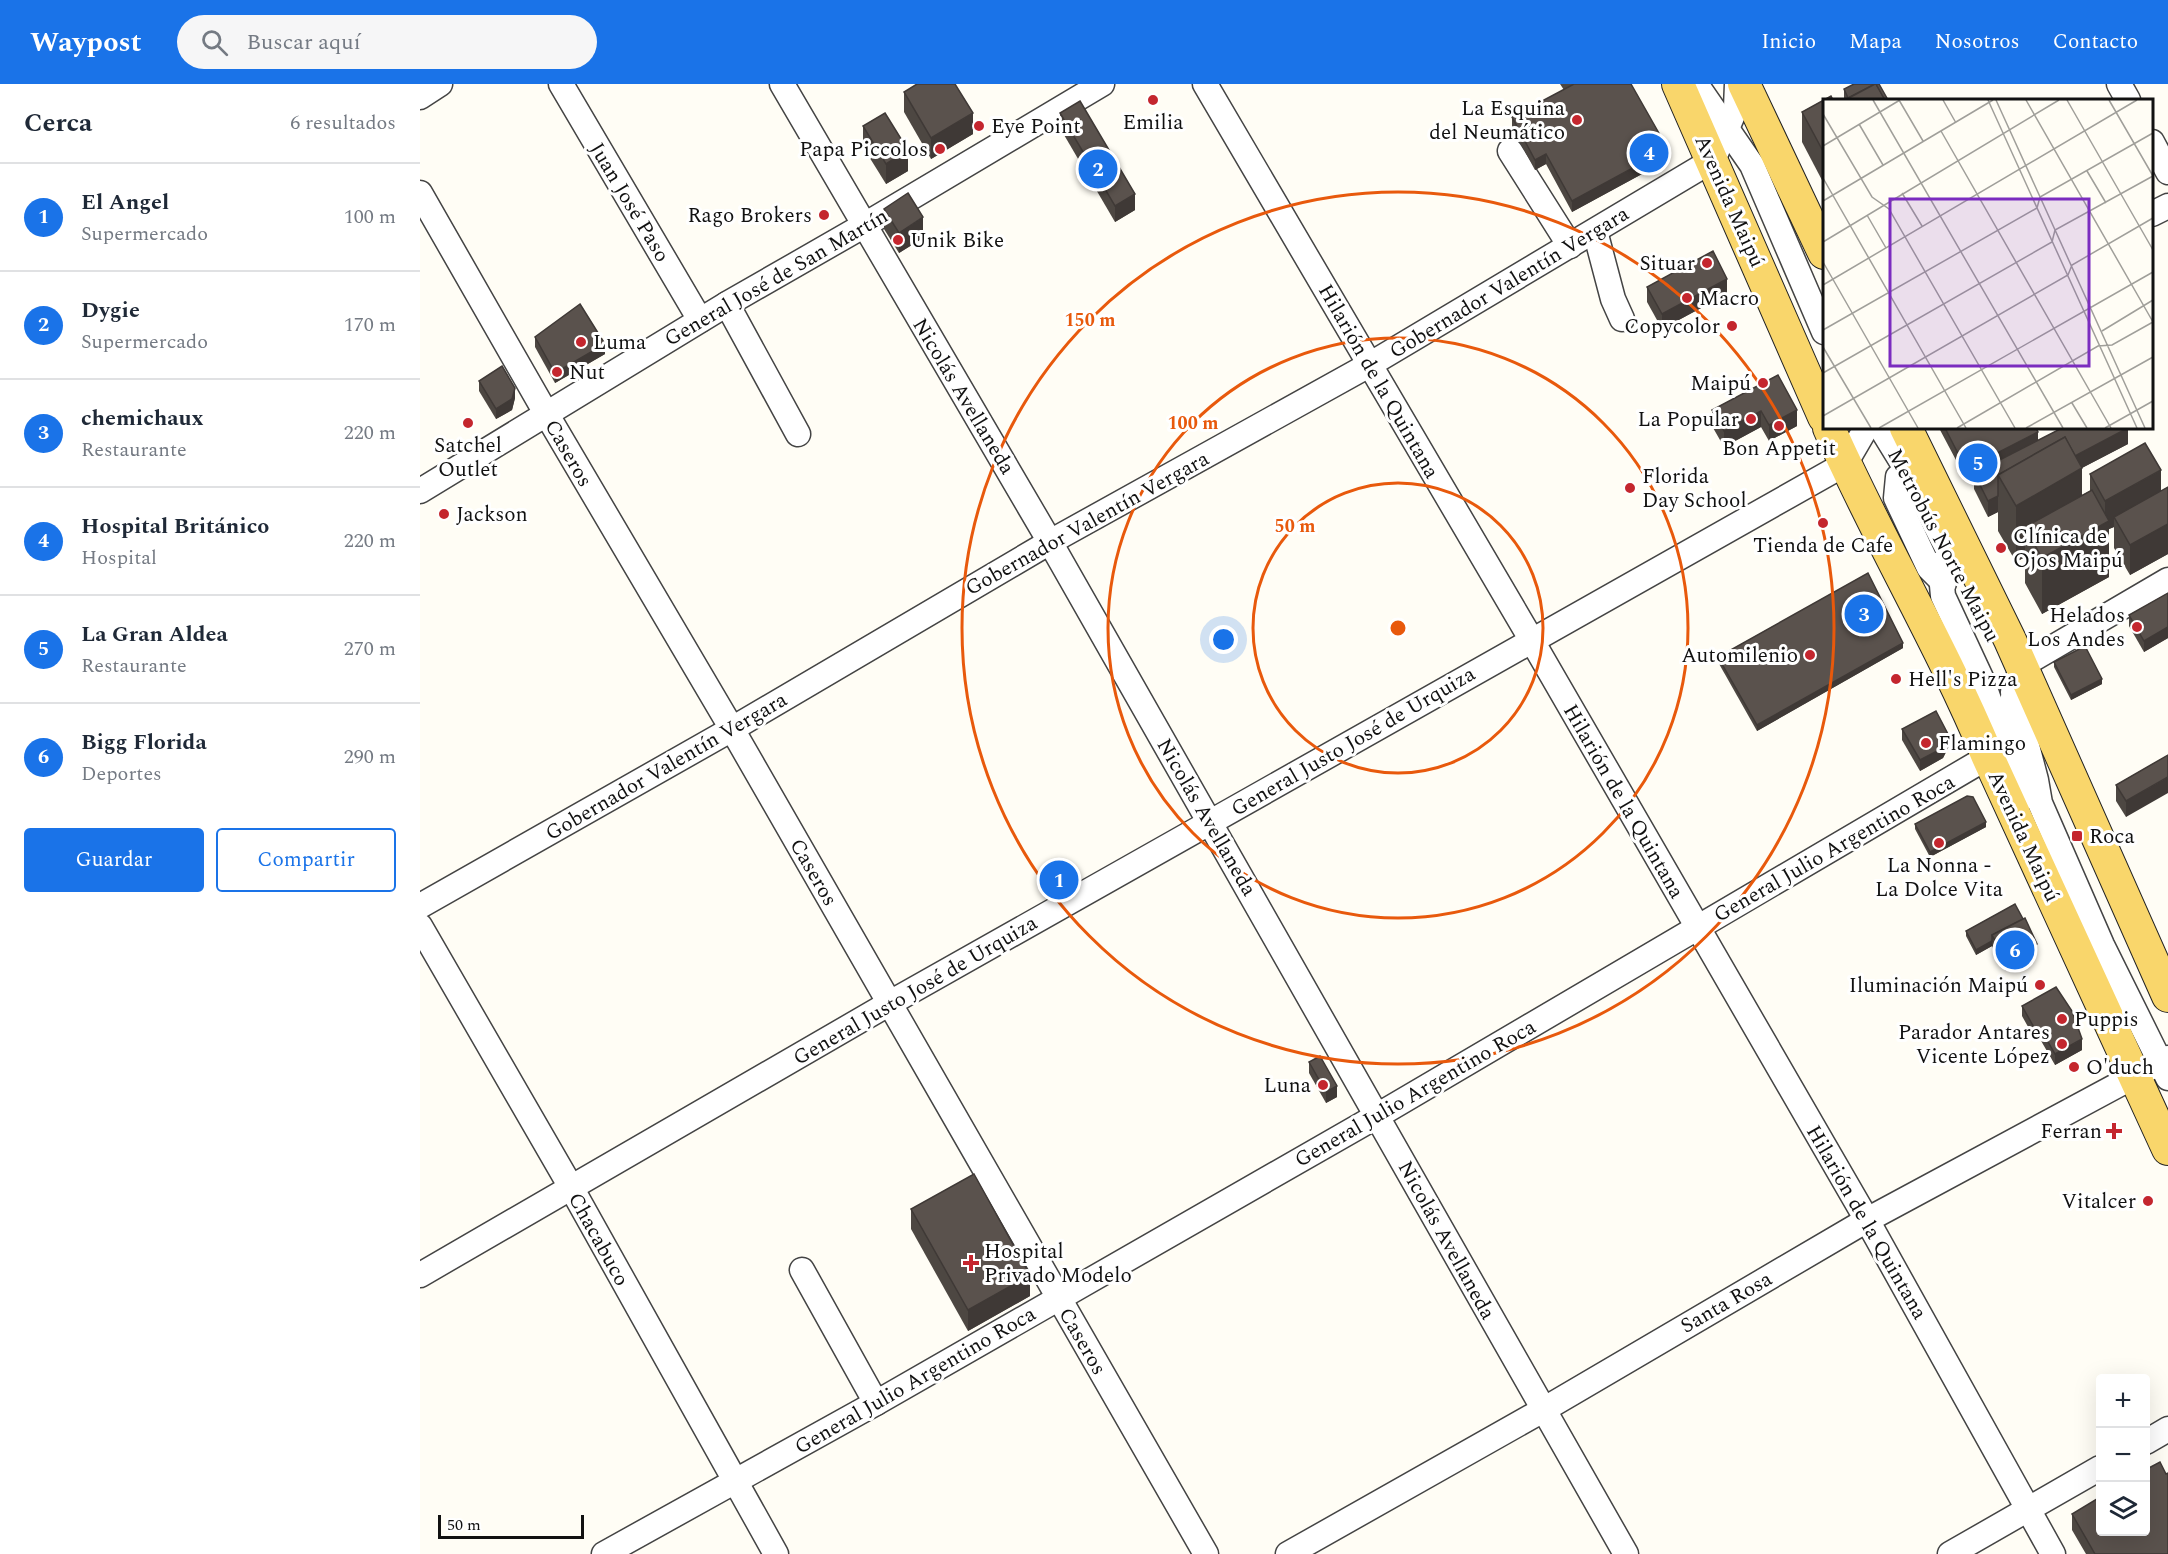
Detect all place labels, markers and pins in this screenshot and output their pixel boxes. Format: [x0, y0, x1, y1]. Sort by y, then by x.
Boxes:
marker: Emilia [1146, 93, 1160, 107]
place label: La Esquina del Neumático [1429, 93, 1566, 149]
place label: Emilia [1122, 107, 1184, 139]
place label: Eye Point [991, 111, 1081, 143]
marker: La Esquina del Neumático [1570, 113, 1584, 127]
marker: Eye Point [972, 119, 986, 133]
pin: 4 [1630, 130, 1668, 176]
place label: Papa Piccolos [799, 134, 928, 166]
marker: Papa Piccolos [933, 142, 947, 156]
pin: 2 [1078, 146, 1118, 191]
place label: Rago Brokers [688, 200, 812, 232]
marker: Rago Brokers [817, 208, 831, 222]
place label: Unik Bike [910, 225, 1004, 257]
marker: Unik Bike [891, 233, 905, 247]
place label: Situar [1639, 248, 1695, 280]
marker: Situar [1700, 256, 1714, 270]
place label: Macro [1699, 283, 1759, 315]
marker: Macro [1680, 291, 1694, 305]
place label: Copycolor [1624, 311, 1720, 343]
marker: Copycolor [1725, 319, 1739, 333]
place label: Luma [593, 327, 647, 359]
marker: Luma [574, 335, 588, 349]
place label: Nut [569, 357, 605, 389]
marker: Nut [550, 365, 564, 379]
place label: Maipú [1690, 368, 1751, 400]
marker: Maipú [1756, 376, 1770, 390]
place label: La Popular [1637, 404, 1739, 436]
marker: La Popular [1744, 412, 1758, 426]
marker: Satchel Outlet [461, 416, 475, 430]
marker: Bon Appetit [1772, 419, 1786, 433]
place label: Satchel Outlet [434, 430, 502, 486]
place label: Bon Appetit [1722, 433, 1836, 465]
pin: 5 [1958, 440, 1998, 485]
place label: Florida Day School [1642, 461, 1747, 517]
marker: Florida Day School [1623, 481, 1637, 495]
place label: Jackson [456, 499, 528, 531]
marker: Jackson [437, 507, 451, 521]
marker: Tienda de Cafe [1816, 516, 1830, 530]
place label: Clínica de Ojos Maipú [2013, 521, 2123, 577]
place label: Tienda de Cafe [1753, 530, 1893, 562]
marker: Clínica de Ojos Maipú [1994, 541, 2008, 555]
pin: 3 [1844, 592, 1884, 636]
place label: Helados Los Andes [2027, 600, 2125, 656]
centre of rings [1388, 618, 1408, 638]
marker: Helados Los Andes [2130, 620, 2144, 634]
place label: Automilenio [1681, 640, 1798, 672]
marker: Automilenio [1803, 648, 1817, 662]
place label: Hell's Pizza [1908, 664, 2018, 696]
marker: Hell's Pizza [1889, 672, 1903, 686]
place label: Flamingo [1938, 728, 2026, 760]
marker: Flamingo [1919, 736, 1933, 750]
place label: Roca [2089, 821, 2135, 853]
marker: Roca [2070, 829, 2084, 843]
marker: La Nonna - La Dolce Vita [1932, 836, 1946, 850]
place label: La Nonna - La Dolce Vita [1875, 850, 2004, 906]
pin: 1 [1040, 858, 1078, 902]
pin: 6 [1996, 928, 2034, 972]
place label: Iluminación Maipú [1849, 970, 2028, 1002]
marker: Iluminación Maipú [2033, 978, 2047, 992]
place label: Puppis [2074, 1004, 2139, 1036]
marker: Puppis [2055, 1012, 2069, 1026]
place label: Parador Antares Vicente López [1898, 1017, 2050, 1073]
marker: Parador Antares Vicente López [2055, 1037, 2069, 1051]
place label: O'duch [2086, 1052, 2154, 1084]
marker: O'duch [2067, 1060, 2081, 1074]
place label: Luna [1264, 1070, 1312, 1102]
marker: Luna [1316, 1078, 1330, 1092]
place label: Ferran [2040, 1116, 2102, 1148]
marker: Ferran [2107, 1124, 2121, 1138]
place label: Vitalcer [2062, 1186, 2136, 1218]
marker: Vitalcer [2141, 1194, 2155, 1208]
place label: Hospital Privado Modelo [984, 1236, 1132, 1292]
marker: Hospital Privado Modelo [962, 1254, 980, 1272]

